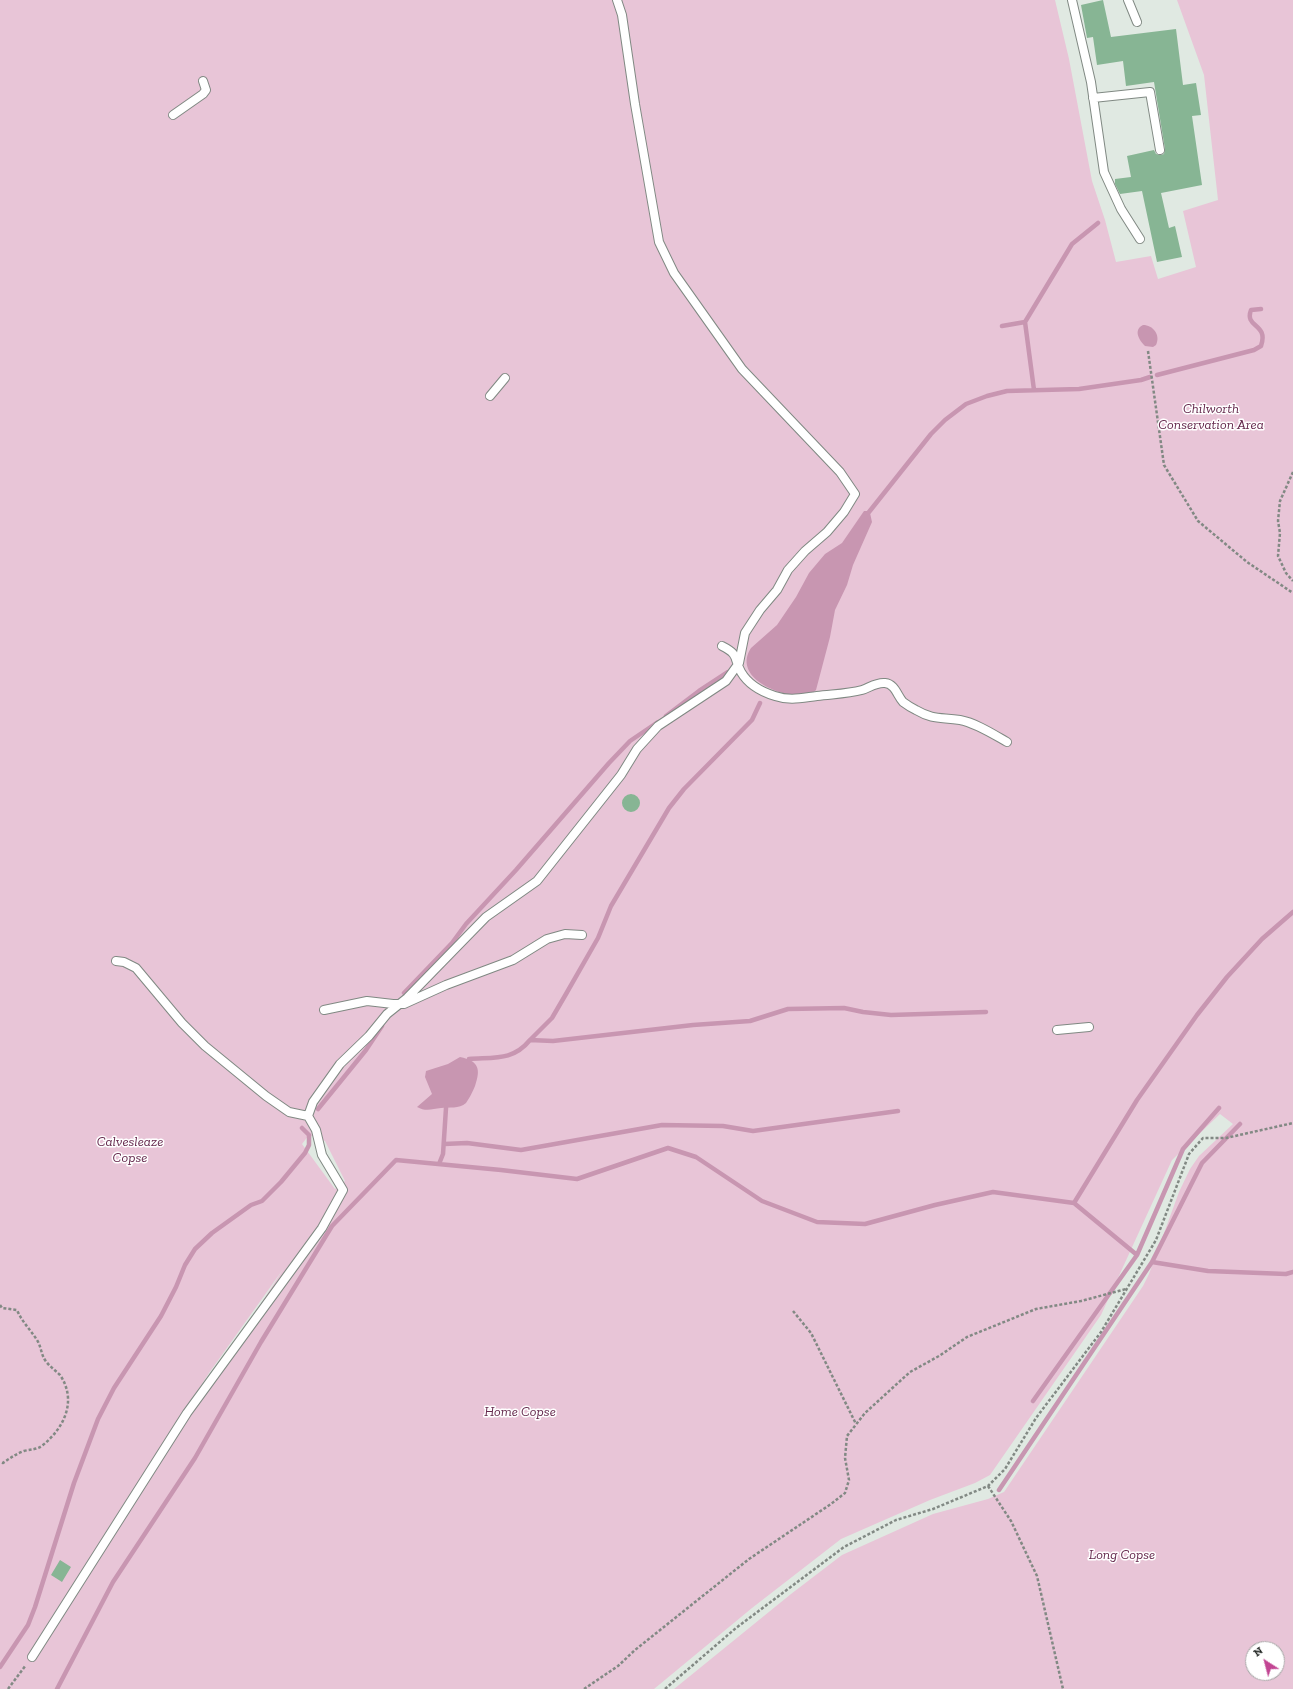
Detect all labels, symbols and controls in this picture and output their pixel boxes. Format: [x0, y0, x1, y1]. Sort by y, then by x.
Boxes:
park label: Chilworth Conservation Area [1158, 401, 1264, 434]
park label: Calvesleaze Copse [97, 1134, 163, 1166]
park label: Home Copse [484, 1404, 556, 1420]
park label: Long Copse [1089, 1547, 1155, 1563]
north arrow [1245, 1641, 1285, 1681]
text: N [1251, 1644, 1265, 1659]

